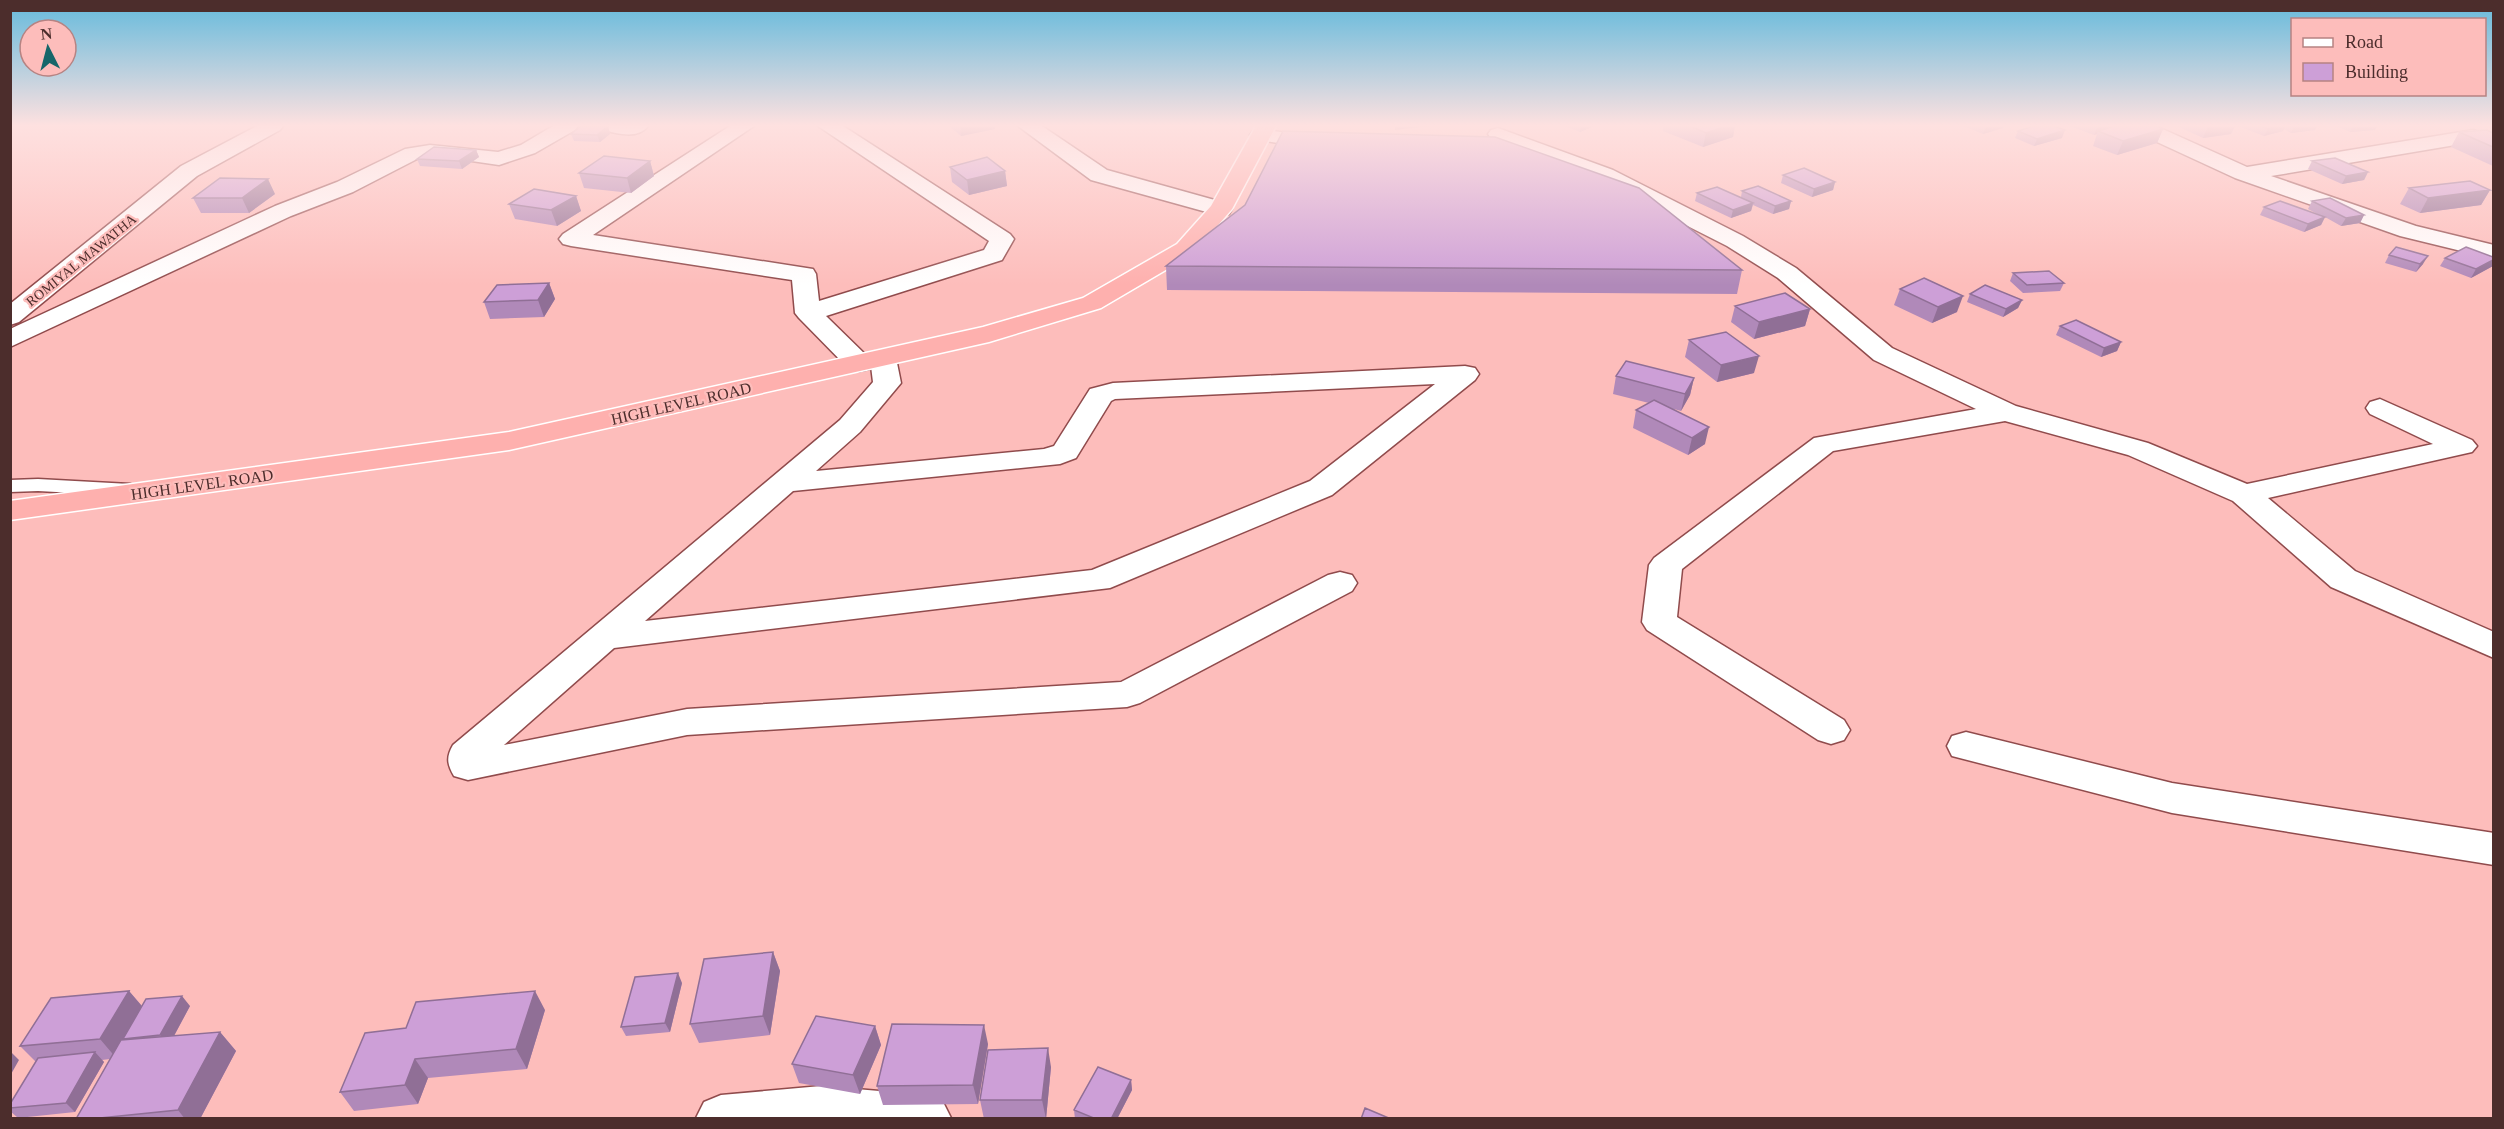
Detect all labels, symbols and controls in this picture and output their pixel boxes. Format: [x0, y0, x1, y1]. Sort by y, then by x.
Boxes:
north arrow [18, 18, 78, 78]
legend [2291, 18, 2486, 96]
text: N [40, 24, 54, 43]
text: Road [2345, 32, 2383, 52]
text: Building [2345, 62, 2408, 82]
street label: ROMIYAL MAWATHA [23, 211, 140, 309]
street label: HIGH LEVEL ROAD [609, 379, 753, 428]
street label: HIGH LEVEL ROAD [130, 466, 274, 503]

